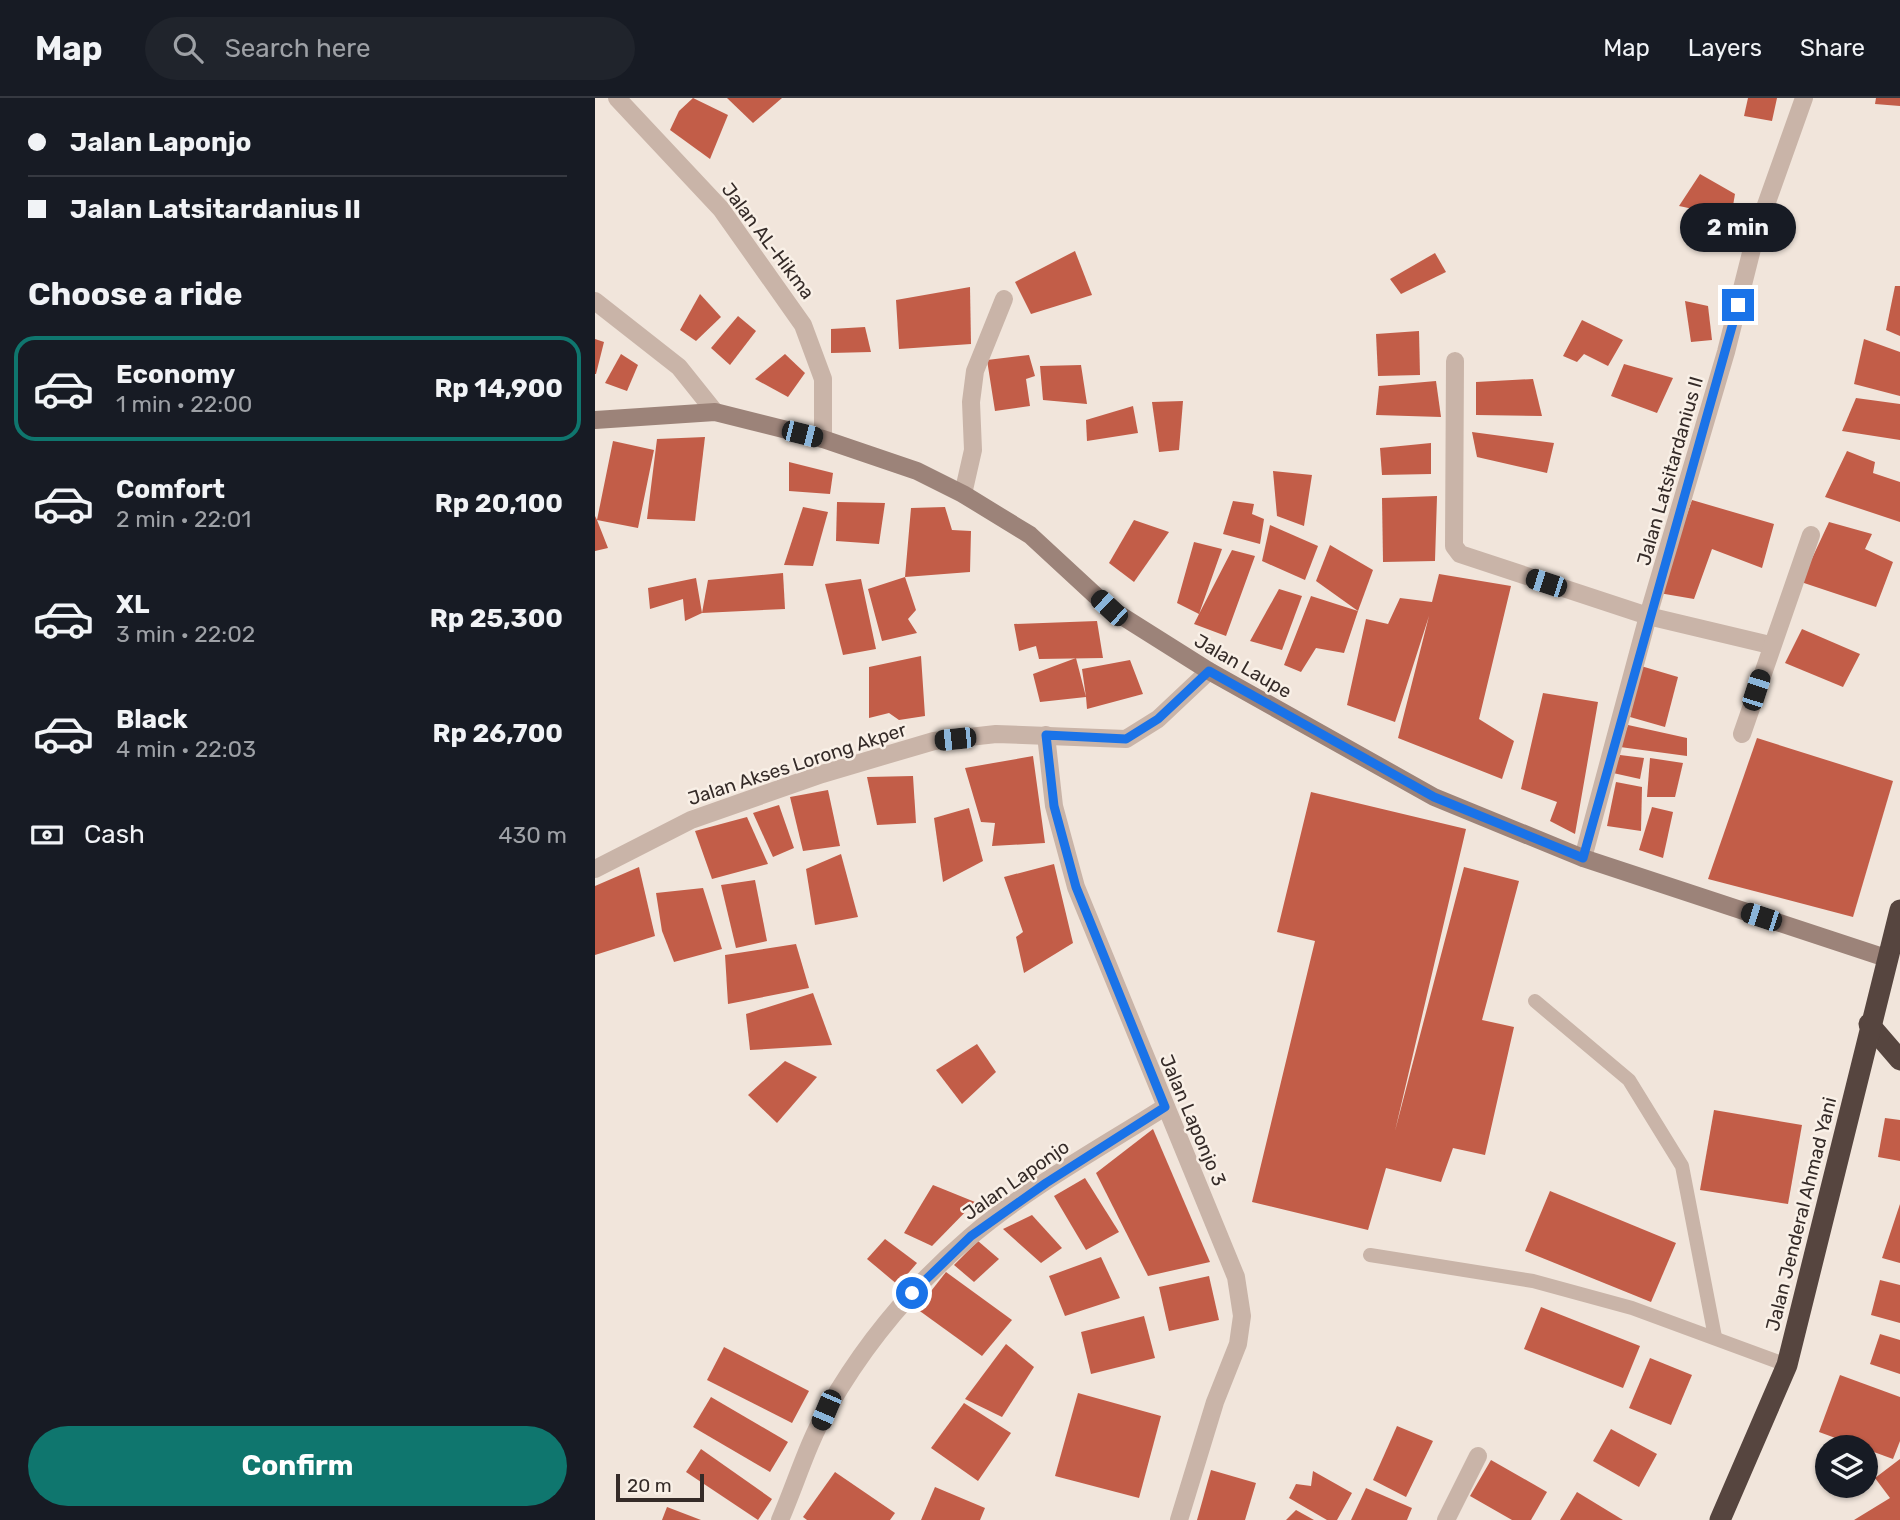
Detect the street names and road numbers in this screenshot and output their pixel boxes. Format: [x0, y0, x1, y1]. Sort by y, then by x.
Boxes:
street label: Jalan AL-Hikma [717, 178, 819, 304]
street label: Jalan Latsitardanius II [1632, 374, 1708, 568]
street label: Jalan Laupe [1190, 629, 1296, 703]
street label: Jalan Akses Lorong Akper [685, 718, 910, 810]
street label: Jalan Laponjo 3 [1155, 1051, 1231, 1189]
street label: Jalan Jenderal Ahmad Yani [1761, 1095, 1841, 1333]
street label: Jalan Laponjo [958, 1135, 1074, 1225]

